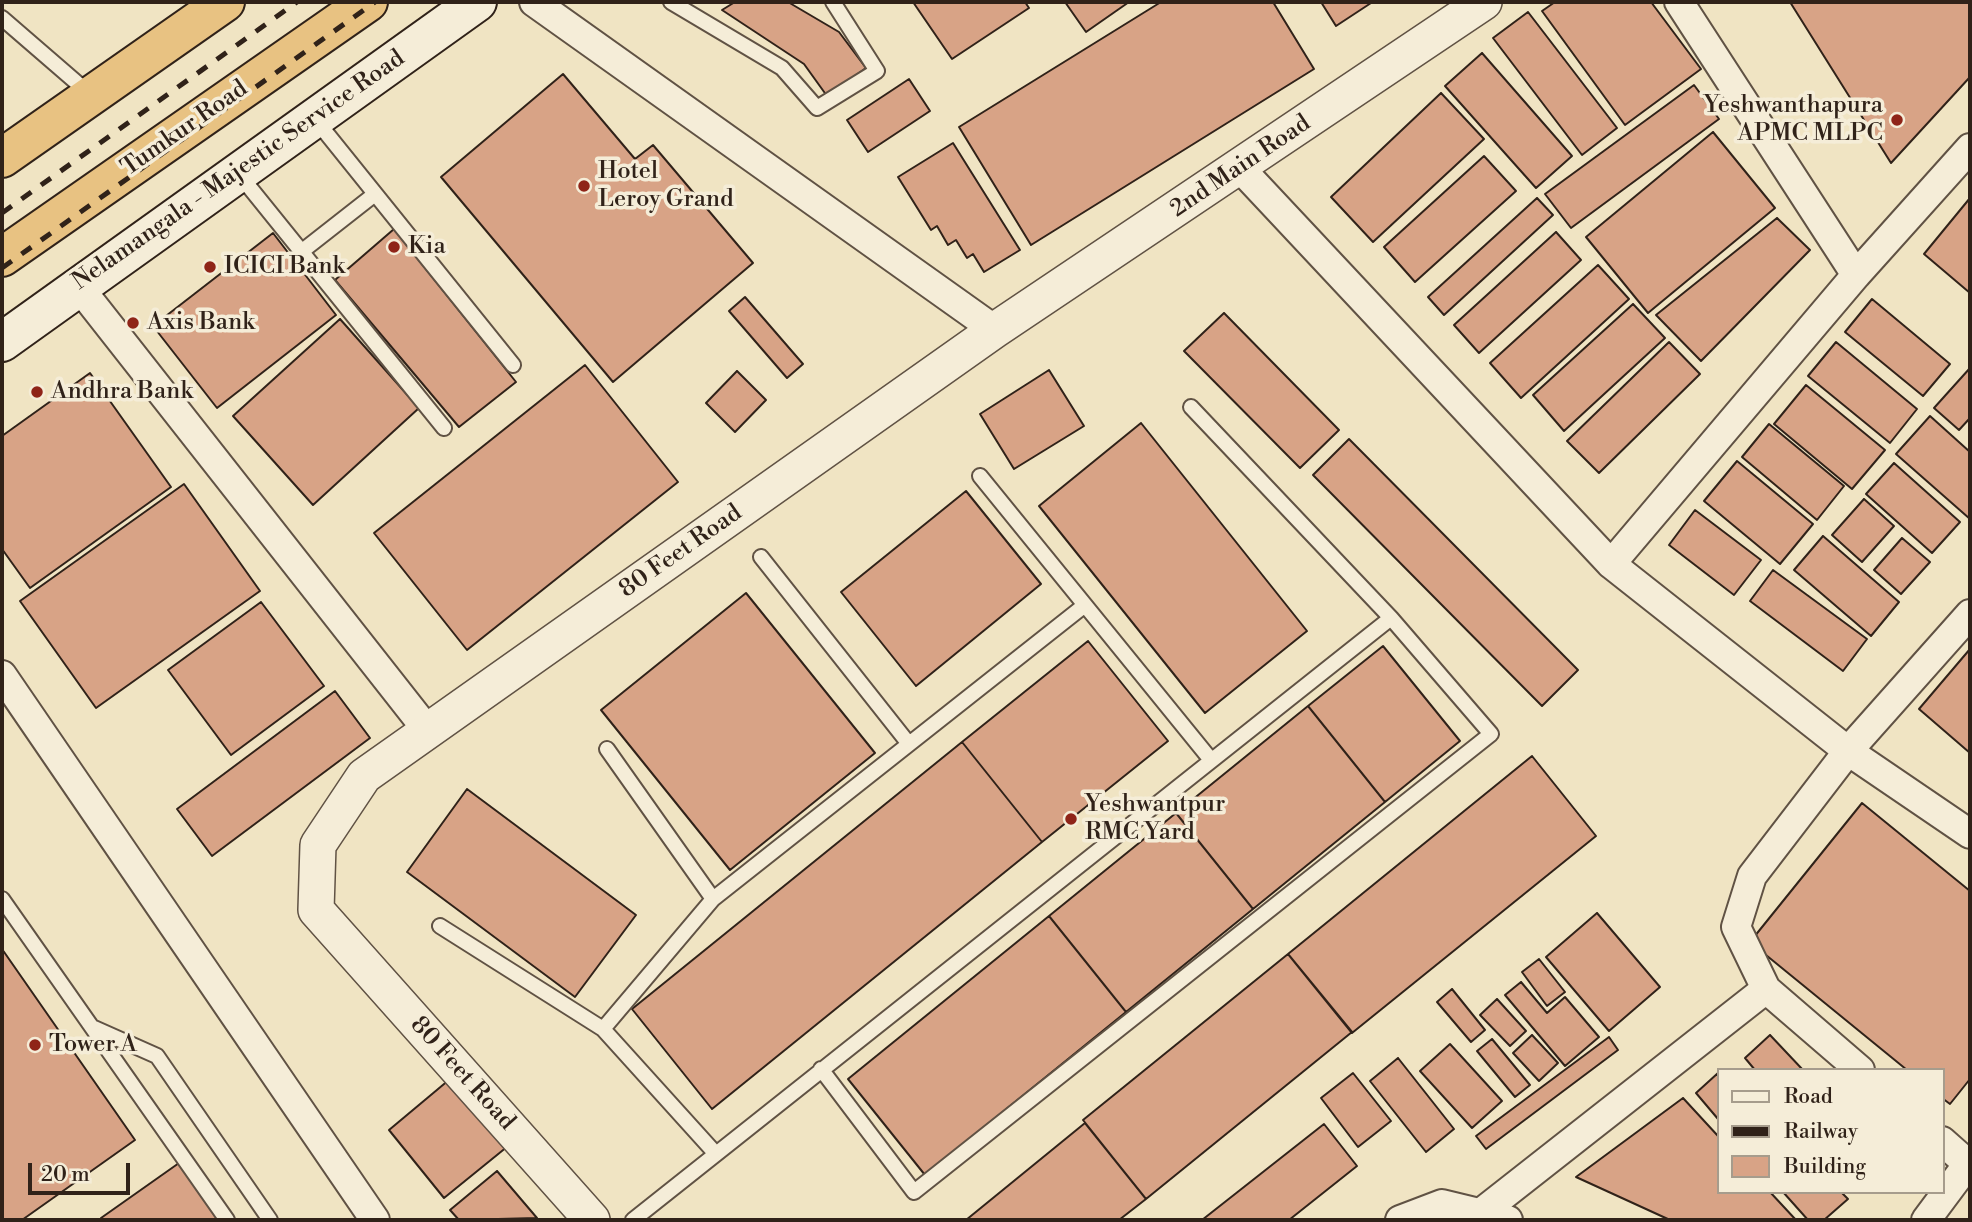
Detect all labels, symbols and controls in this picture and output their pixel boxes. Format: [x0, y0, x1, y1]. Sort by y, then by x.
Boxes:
street label: Nelamangala - Majestic Service Road [67, 45, 411, 297]
street label: Tumkur Road [116, 75, 254, 183]
place label: Yeshwanthapura APMC MLPC [1704, 92, 1883, 148]
street label: 2nd Main Road [1165, 110, 1317, 224]
marker: Yeshwanthapura APMC MLPC [1889, 112, 1905, 128]
place label: Hotel Leroy Grand [598, 158, 734, 214]
marker: Hotel Leroy Grand [576, 178, 592, 194]
place label: Kia [408, 233, 446, 261]
marker: Kia [386, 239, 402, 255]
place label: ICICI Bank [224, 253, 345, 281]
marker: ICICI Bank [202, 259, 218, 275]
place label: Axis Bank [147, 309, 255, 337]
marker: Axis Bank [125, 315, 141, 331]
place label: Andhra Bank [51, 378, 193, 406]
marker: Andhra Bank [29, 384, 45, 400]
street label: 80 Feet Road [614, 499, 748, 605]
place label: Yeshwantpur RMC Yard [1085, 791, 1225, 847]
marker: Yeshwantpur RMC Yard [1063, 811, 1079, 827]
street label: 80 Feet Road [403, 1011, 521, 1137]
place label: Tower A [49, 1031, 137, 1059]
marker: Tower A [27, 1037, 43, 1053]
legend [1716, 1068, 1944, 1194]
text: Road [1784, 1084, 1833, 1110]
text: Railway [1784, 1119, 1858, 1145]
scale bar [32, 1148, 133, 1192]
text: Building [1784, 1154, 1866, 1180]
text: 20 m [41, 1162, 90, 1188]

